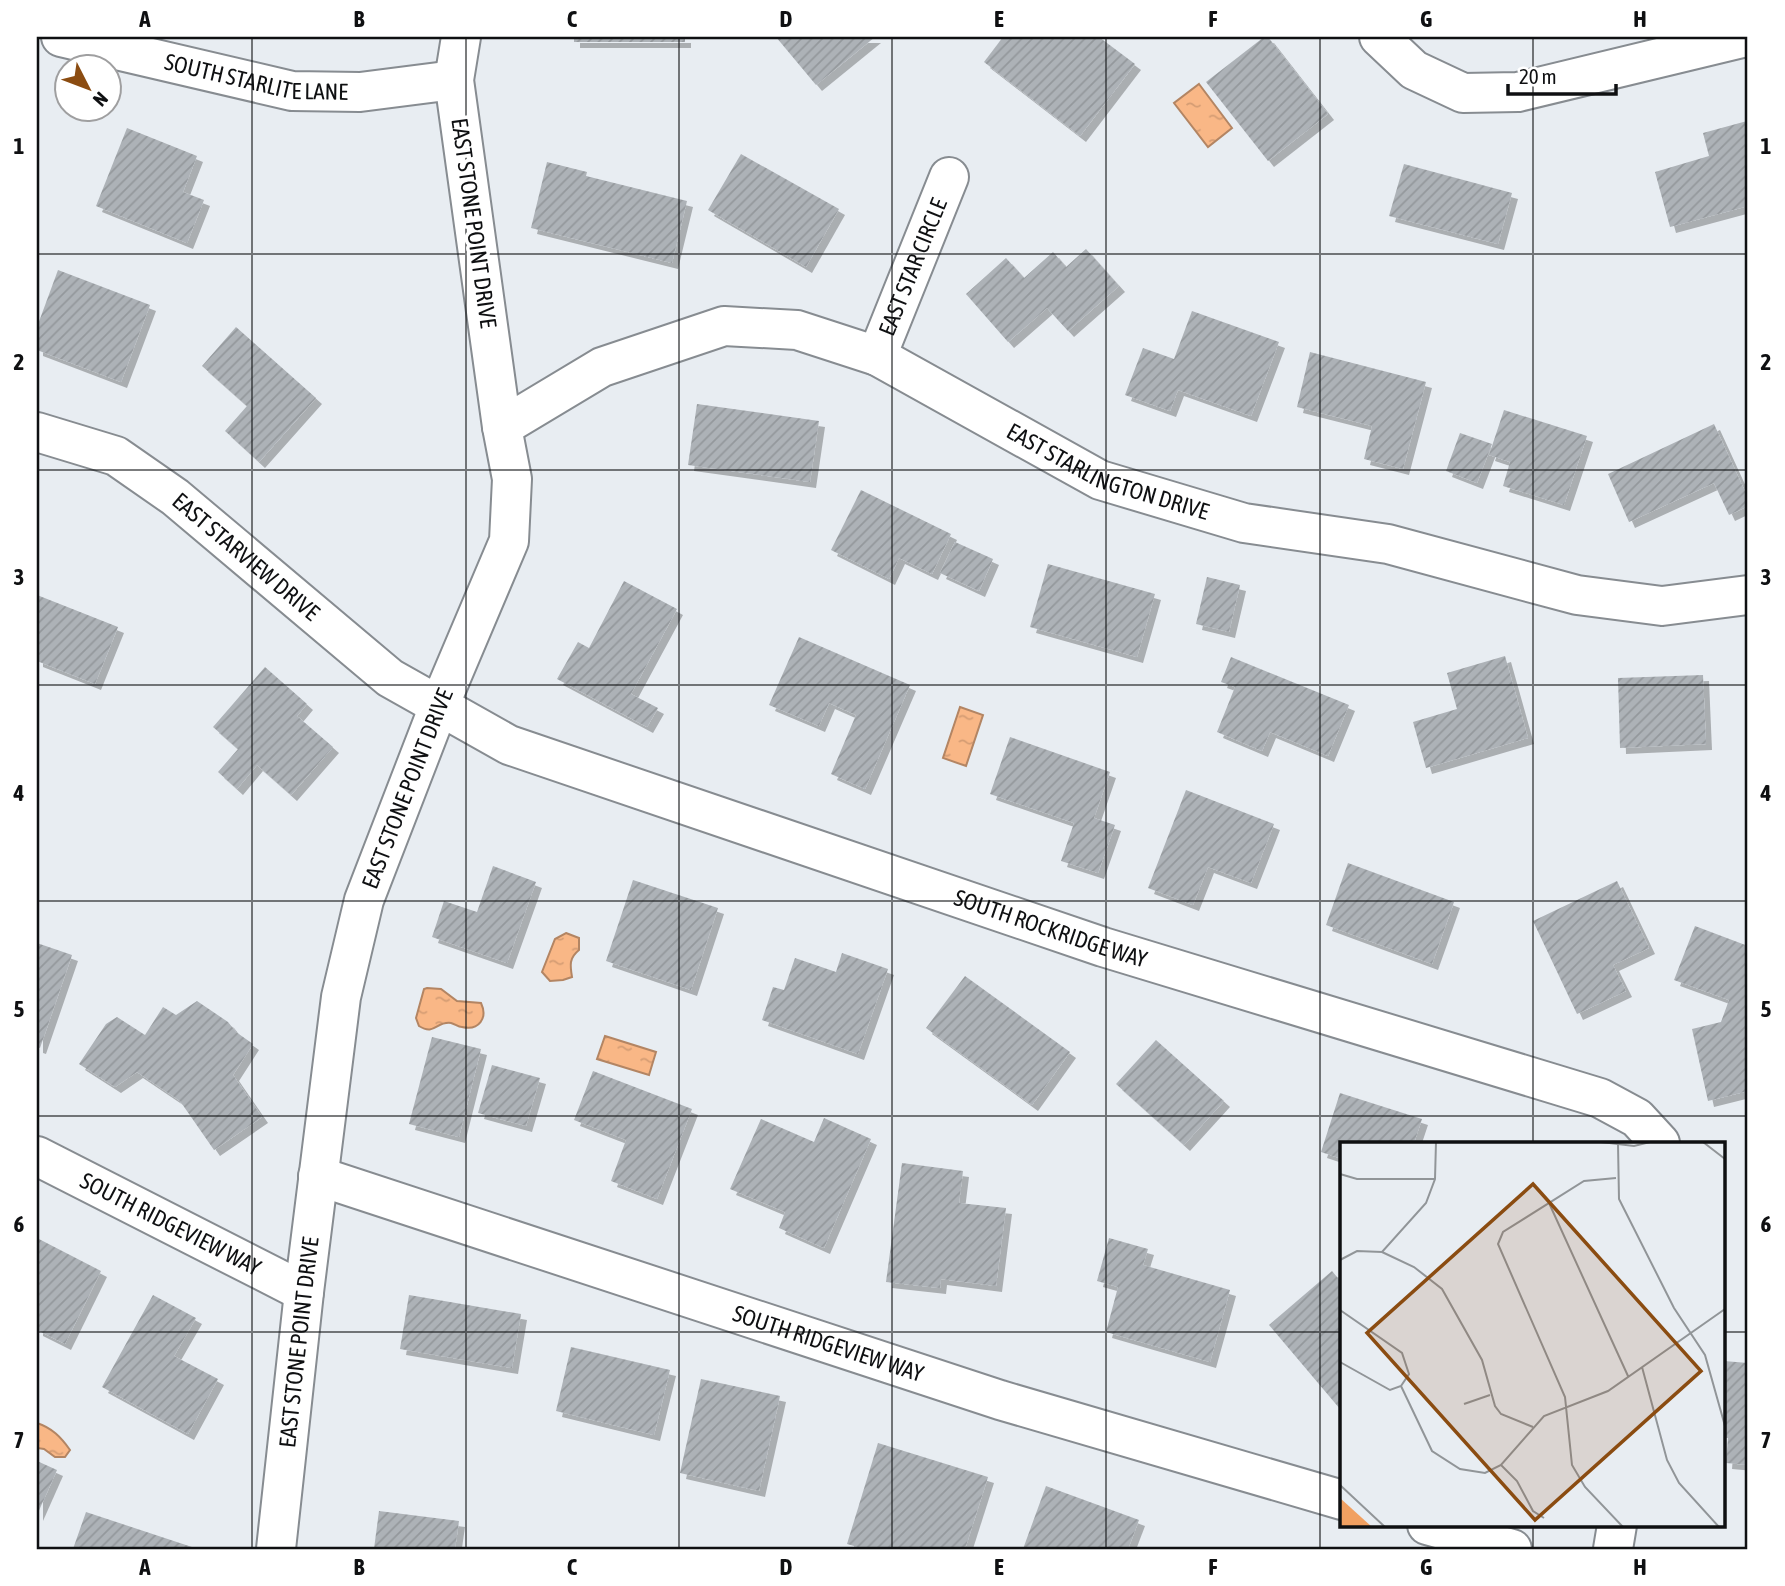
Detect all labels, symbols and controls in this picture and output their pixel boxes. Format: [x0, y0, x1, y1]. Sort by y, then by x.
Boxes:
text: A [138, 6, 151, 32]
text: B [354, 6, 365, 32]
text: C [567, 6, 578, 32]
text: D [780, 6, 793, 32]
text: E [994, 6, 1004, 32]
text: F [1208, 6, 1218, 32]
text: G [1420, 6, 1432, 32]
text: H [1633, 6, 1647, 32]
street label: SOUTH STARLITE LANE [162, 49, 348, 105]
north arrow [52, 52, 122, 122]
scale bar [1508, 52, 1617, 96]
text: 20 m [1519, 64, 1557, 88]
text: N [89, 88, 113, 111]
street label: EAST STONE POINT DRIVE [446, 116, 502, 330]
text: 1 [14, 133, 25, 159]
text: 1 [1761, 133, 1772, 159]
street label: EAST STAR CIRCLE [874, 194, 952, 339]
text: 2 [14, 349, 24, 375]
text: 2 [1761, 349, 1771, 375]
street label: EAST STARLINGTON DRIVE [1002, 418, 1212, 525]
street label: EAST STARVIEW DRIVE [167, 488, 325, 626]
text: 3 [14, 564, 24, 590]
text: 3 [1761, 564, 1771, 590]
street label: EAST STONE POINT DRIVE [357, 685, 458, 892]
text: 4 [13, 780, 25, 806]
text: 4 [1760, 780, 1772, 806]
street label: SOUTH ROCKRIDGE WAY [951, 884, 1151, 973]
text: 5 [14, 996, 25, 1022]
text: 5 [1761, 996, 1772, 1022]
inset map [1340, 1142, 1726, 1526]
street label: SOUTH RIDGEVIEW WAY [76, 1167, 266, 1281]
text: 6 [14, 1211, 25, 1237]
text: 6 [1761, 1211, 1772, 1237]
street label: EAST STONE POINT DRIVE [274, 1235, 324, 1449]
street label: SOUTH RIDGEVIEW WAY [730, 1300, 927, 1387]
text: 7 [14, 1427, 24, 1453]
text: 7 [1761, 1427, 1771, 1453]
text: A [138, 1554, 151, 1580]
text: B [354, 1554, 365, 1580]
text: C [567, 1554, 578, 1580]
text: D [780, 1554, 793, 1580]
text: E [994, 1554, 1004, 1580]
text: F [1208, 1554, 1218, 1580]
text: G [1420, 1554, 1432, 1580]
text: H [1633, 1554, 1647, 1580]

